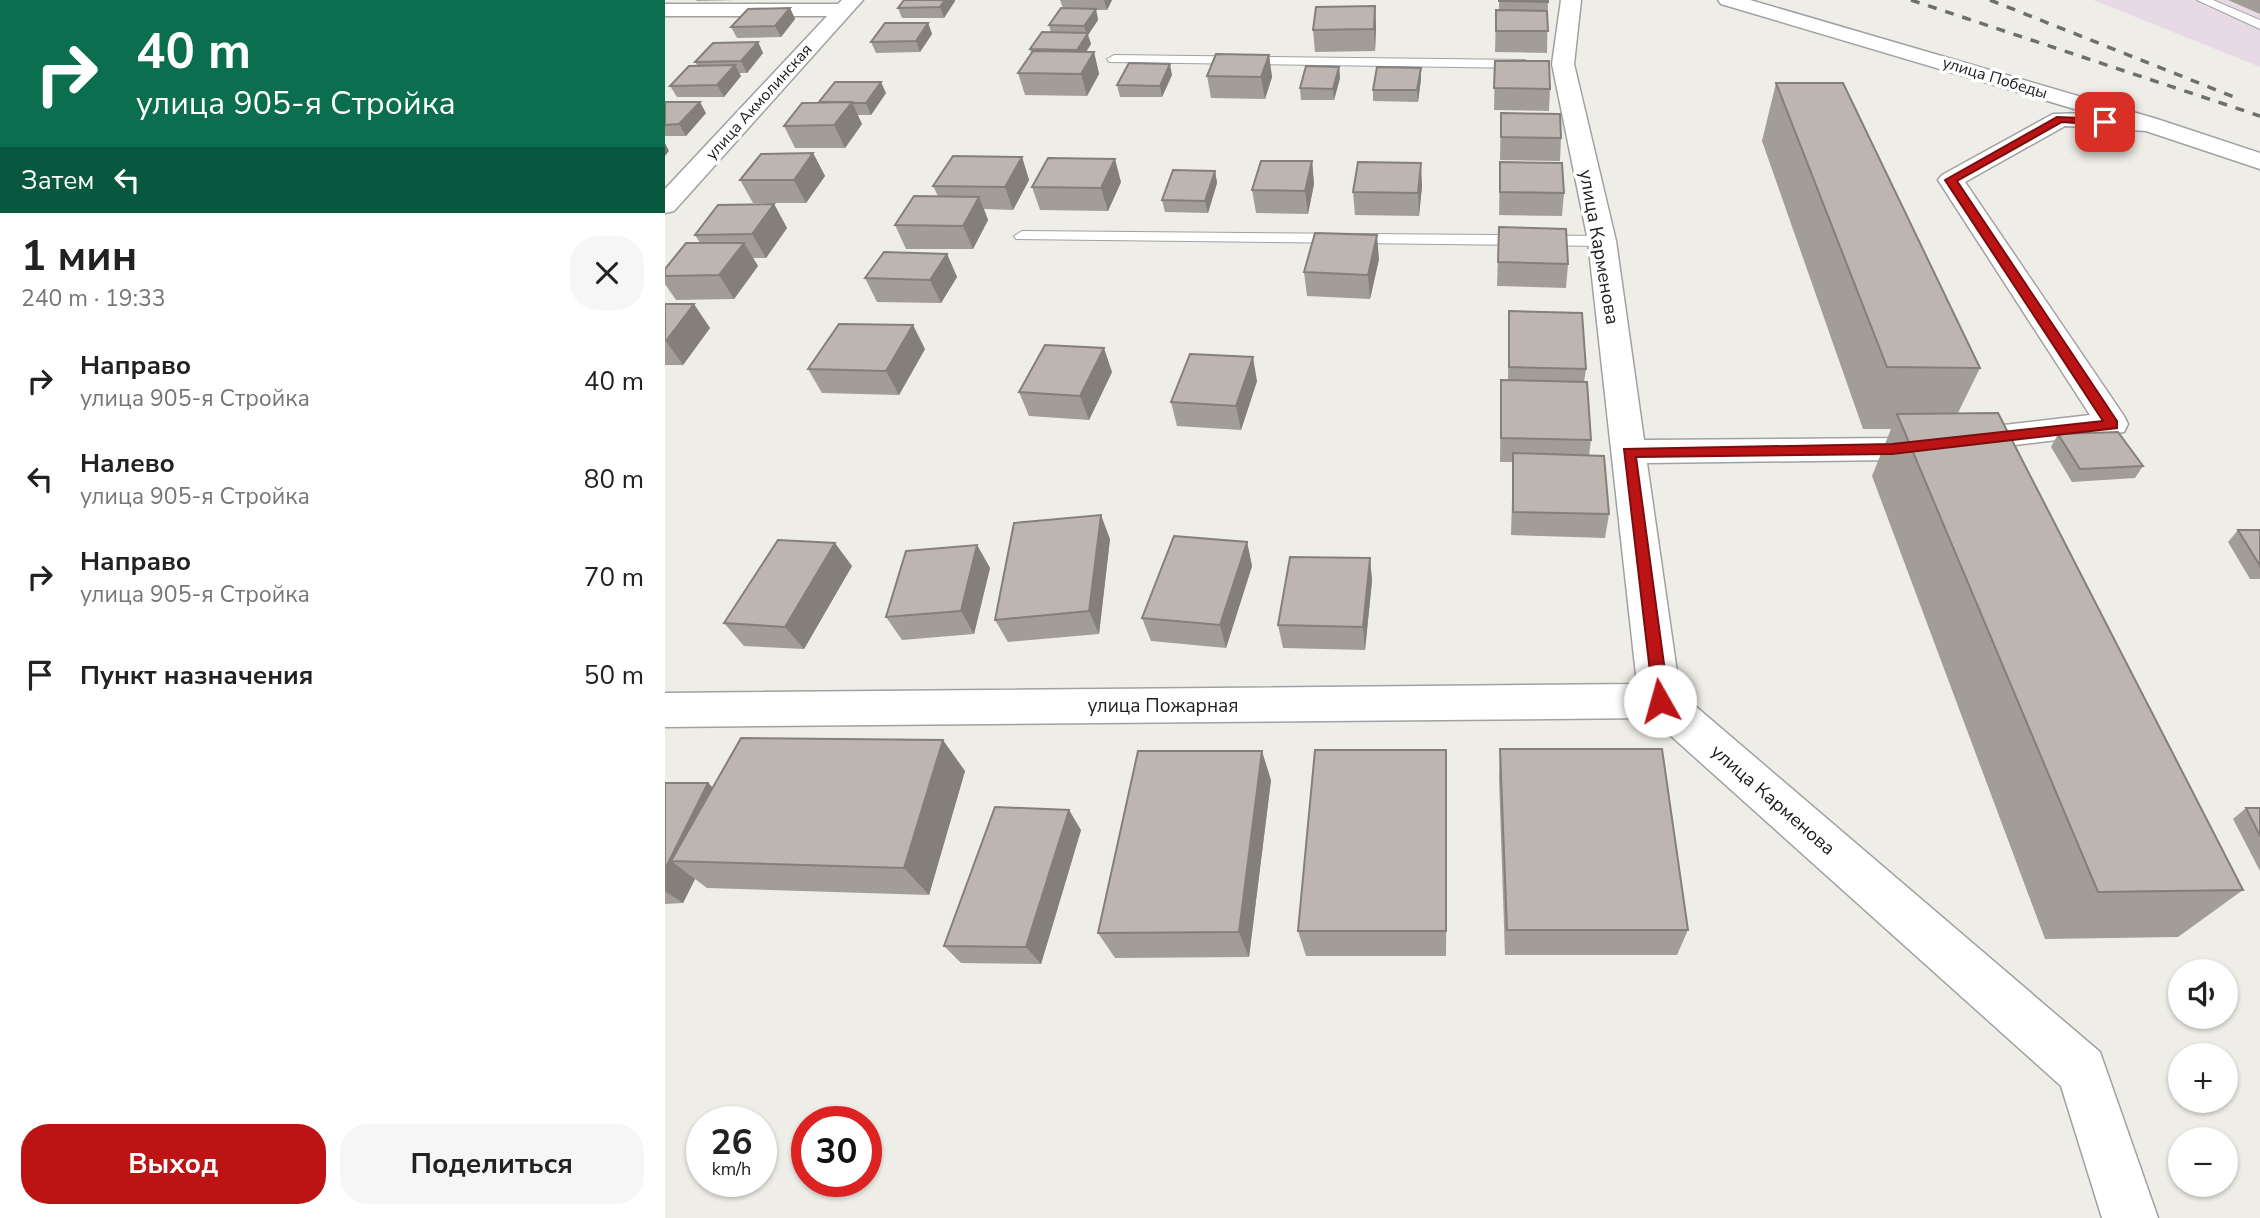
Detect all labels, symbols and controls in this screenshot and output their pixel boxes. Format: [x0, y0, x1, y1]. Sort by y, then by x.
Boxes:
text: 40 m [136, 18, 251, 85]
icon: right [21, 28, 112, 119]
street label: улица Акмолинская [701, 39, 817, 165]
street label: улица Победы [1940, 52, 2050, 104]
text: улица 905-я Стройка [136, 82, 456, 125]
pin [2075, 92, 2135, 152]
icon: arrive [2086, 103, 2124, 141]
icon: left [108, 161, 146, 199]
text: Затем [21, 163, 94, 198]
street label: улица Карменова [1573, 167, 1625, 327]
text: 1 мин [21, 228, 137, 285]
button: close [570, 236, 644, 310]
text: 240 m · 19:33 [21, 283, 166, 314]
text: Направо [80, 348, 191, 383]
icon: right [21, 362, 59, 400]
text: 40 m [584, 364, 644, 399]
text: улица 905-я Стройка [80, 383, 310, 414]
text: Налево [80, 446, 175, 481]
icon: left [21, 460, 59, 498]
text: 80 m [584, 462, 644, 497]
text: улица 905-я Стройка [80, 481, 310, 512]
text: Направо [80, 544, 191, 579]
icon: right [21, 558, 59, 596]
text: 70 m [584, 560, 644, 595]
text: улица 905-я Стройка [80, 579, 310, 610]
icon: arrive [21, 656, 59, 694]
text: Пункт назначения [80, 658, 313, 693]
text: 50 m [584, 658, 644, 693]
position arrow [1623, 664, 1697, 738]
street label: улица Пожарная [1087, 693, 1239, 719]
street label: улица Карменова [1705, 739, 1841, 861]
map controls [2168, 959, 2238, 1197]
button: sound [2168, 959, 2238, 1029]
button: + [2168, 1043, 2238, 1113]
speed limit sign: 30 [791, 1106, 882, 1197]
text: 26 [710, 1119, 753, 1166]
button: Выход [21, 1124, 326, 1204]
button: Поделиться [340, 1124, 644, 1204]
button: − [2168, 1127, 2238, 1197]
text: km/h [712, 1157, 751, 1181]

